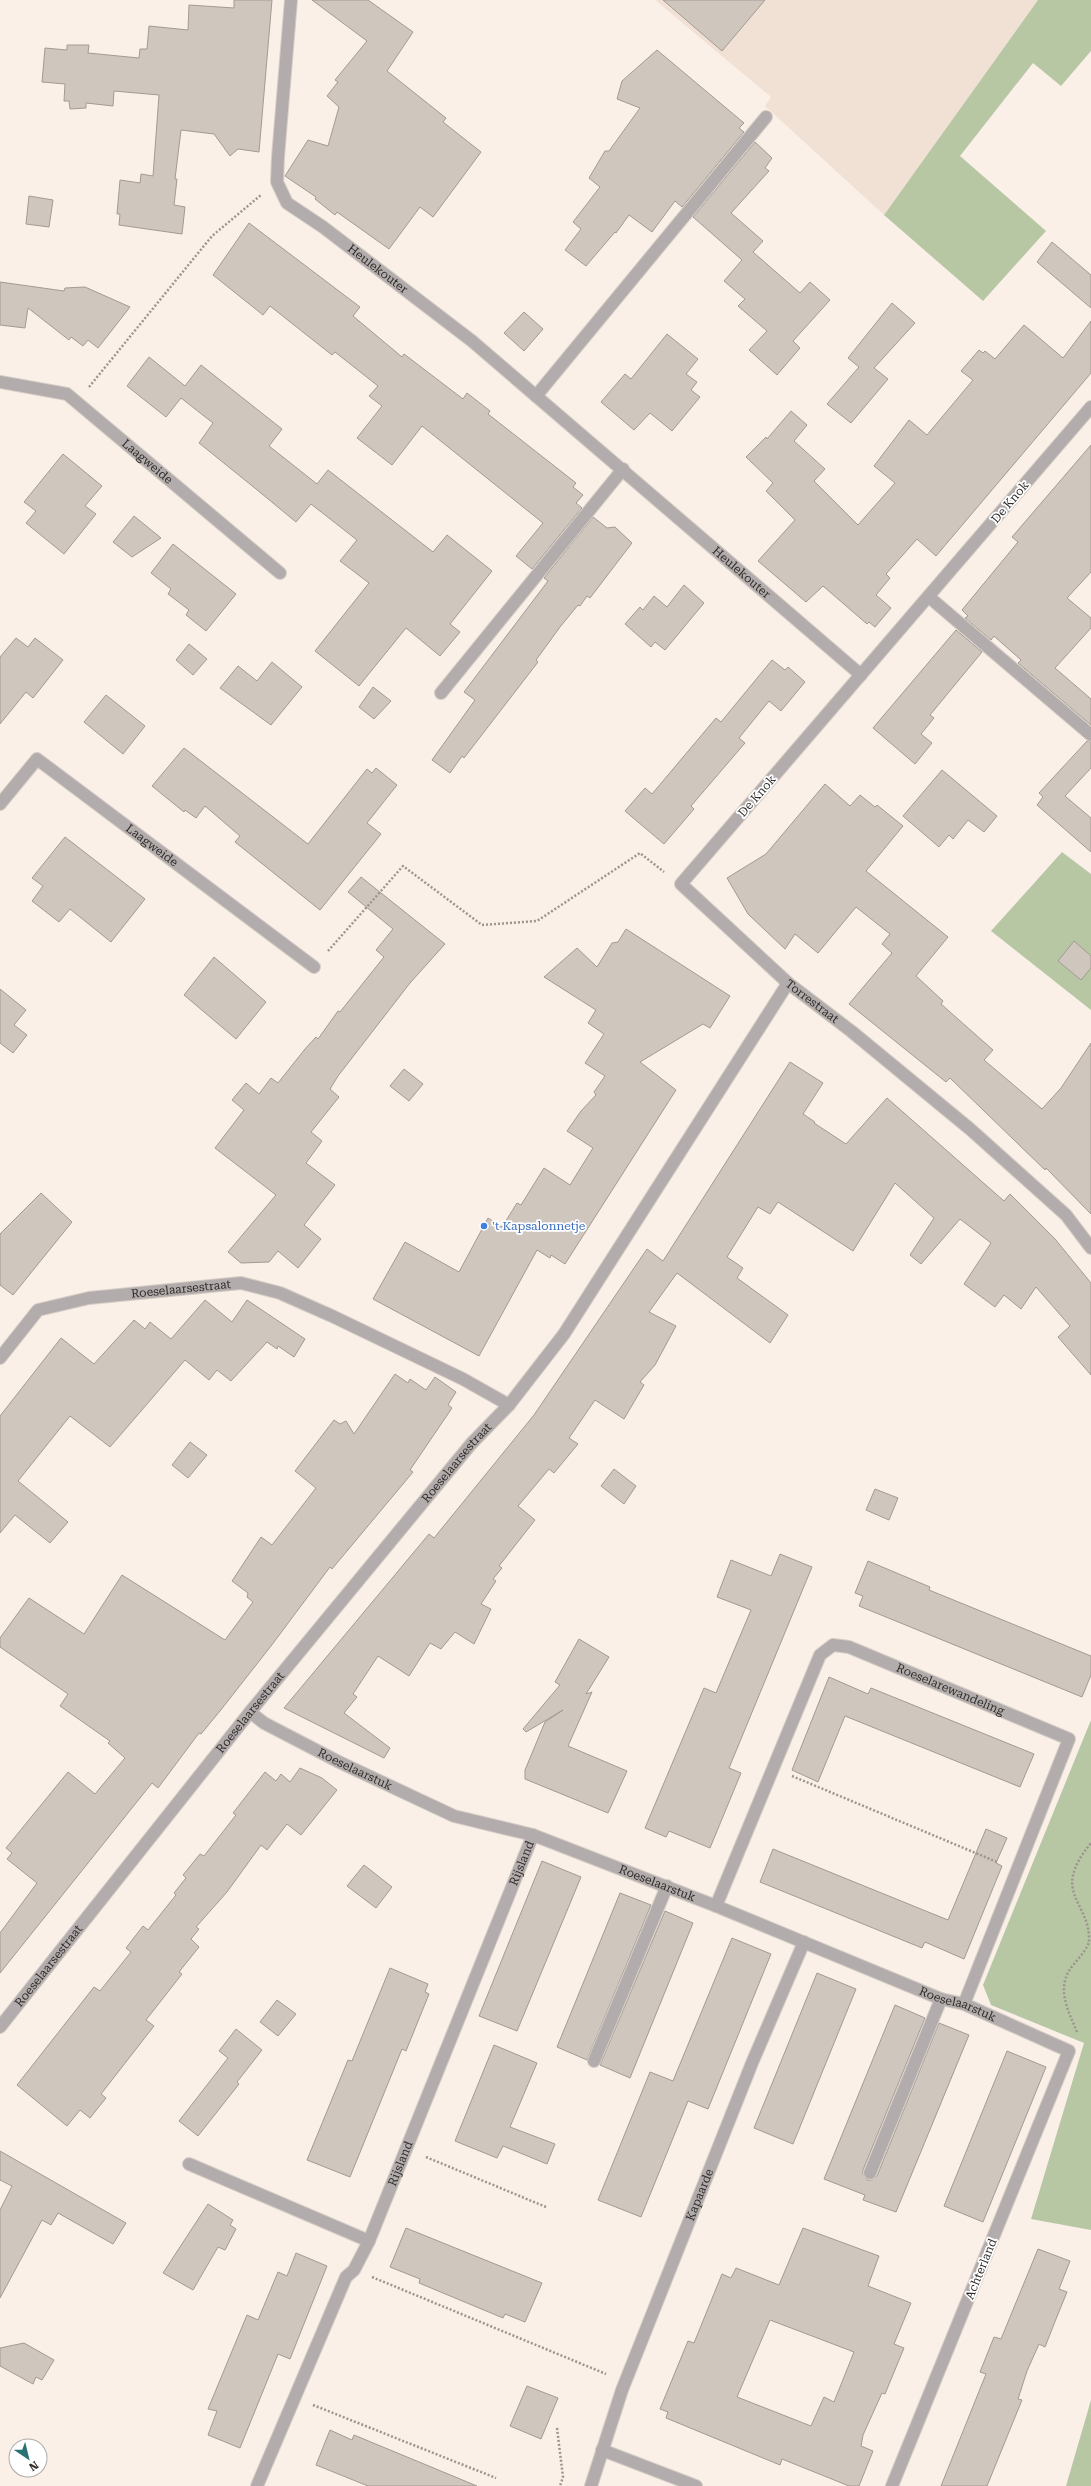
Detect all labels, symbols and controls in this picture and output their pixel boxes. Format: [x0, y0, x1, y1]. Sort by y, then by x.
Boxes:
street label: Heulekouter [345, 241, 411, 296]
street label: Laagweide [119, 436, 176, 487]
street label: De Knok [988, 478, 1032, 526]
street label: Heulekouter [710, 544, 774, 601]
street label: De Knok [735, 772, 779, 820]
street label: Laagweide [123, 821, 181, 870]
street label: Torrestraat [783, 977, 842, 1026]
place label: 't Kapsalonnetje [492, 1219, 586, 1233]
marker: 't Kapsalonnetje [479, 1221, 489, 1231]
street label: Roeselaarsestraat [130, 1277, 232, 1301]
street label: Roeselaarsestraat [419, 1420, 495, 1505]
street label: Roeselarewandeling [894, 1661, 1007, 1718]
street label: Roeselaarsestraat [213, 1669, 288, 1756]
street label: Roeselaarstuk [315, 1745, 395, 1793]
street label: Rijsland [506, 1838, 537, 1888]
street label: Roeselaarstuk [617, 1862, 698, 1905]
street label: Roeselaarsestraat [12, 1922, 85, 2010]
street label: Roeselaarstuk [917, 1984, 999, 2025]
street label: Rijsland [385, 2139, 416, 2188]
street label: Kapaarde [683, 2166, 716, 2223]
street label: Achterland [962, 2236, 1000, 2301]
north arrow [8, 2438, 48, 2478]
text: N [26, 2458, 41, 2474]

